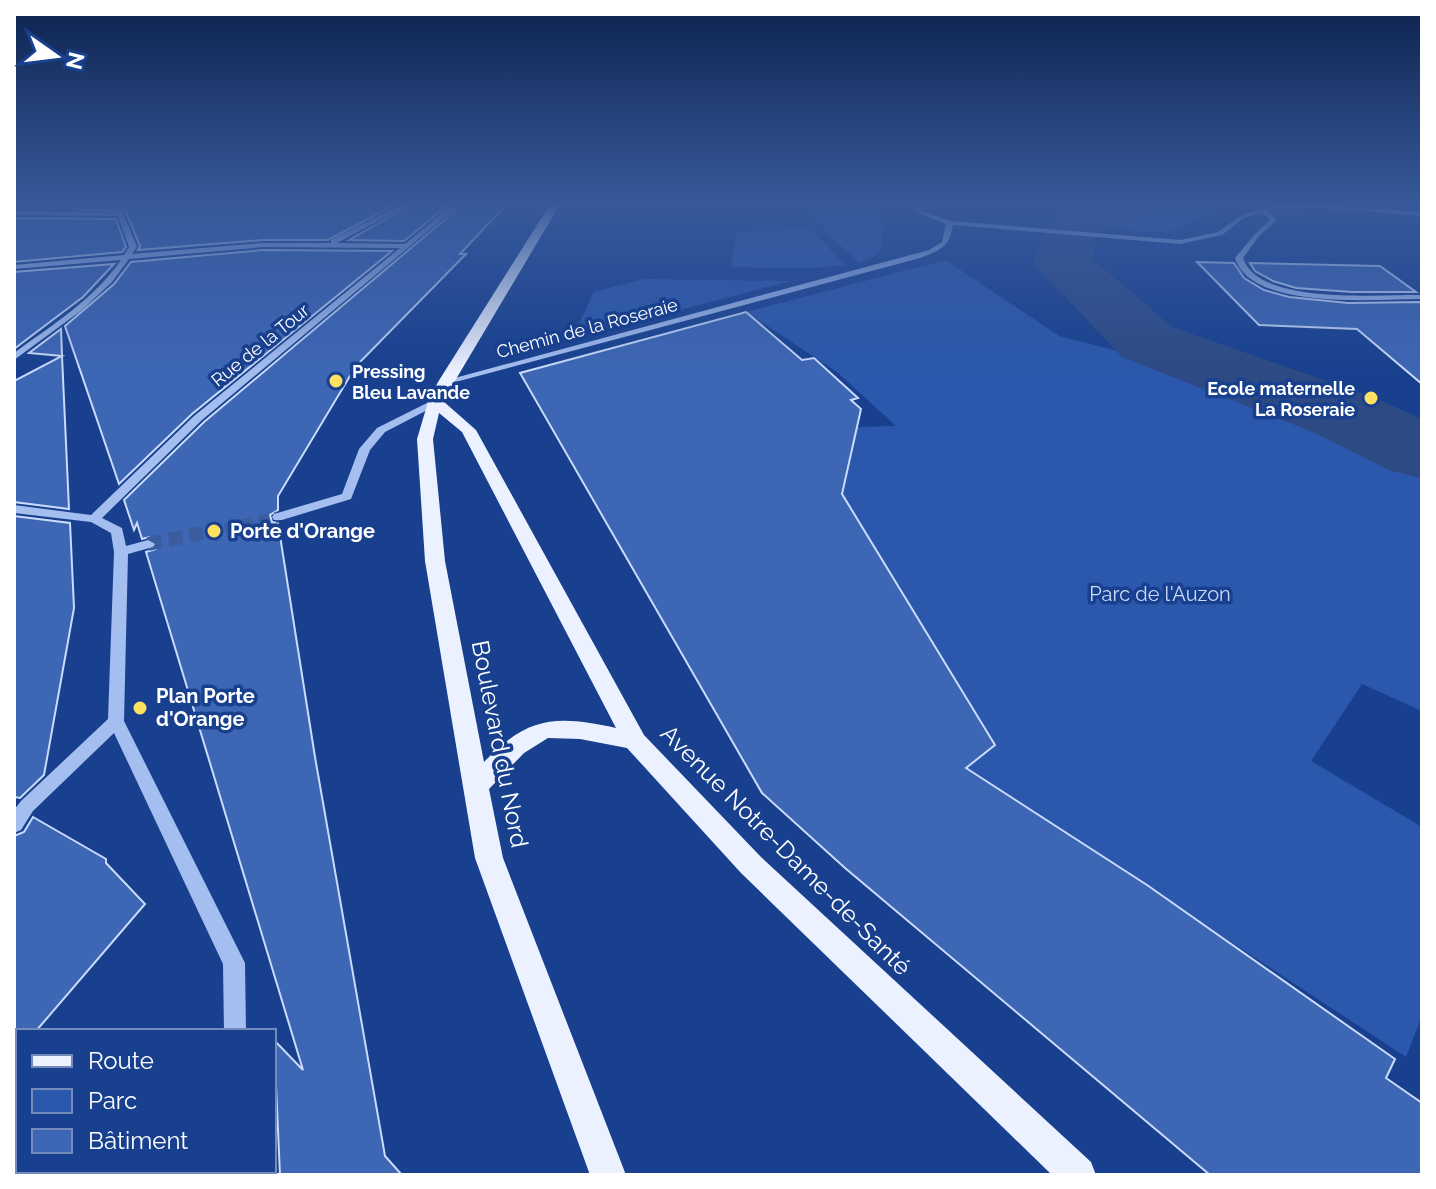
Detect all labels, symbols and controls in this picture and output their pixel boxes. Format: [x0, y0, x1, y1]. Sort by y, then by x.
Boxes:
north arrow [16, 16, 96, 96]
text: N [61, 50, 90, 72]
street label: Chemin de la Roseraie [494, 294, 680, 362]
street label: Rue de la Tour [207, 299, 313, 391]
place label: Pressing Bleu Lavande [352, 361, 470, 403]
marker: Pressing Bleu Lavande [327, 372, 345, 390]
place label: Ecole maternelle La Roseraie [1207, 378, 1355, 420]
marker: Ecole maternelle La Roseraie [1362, 389, 1380, 407]
place label: Porte d'Orange [230, 519, 375, 543]
marker: Porte d'Orange [205, 522, 223, 540]
park label: Parc de l'Auzon [1089, 582, 1231, 606]
street label: Boulevard du Nord [466, 638, 534, 850]
place label: Plan Porte d'Orange [156, 684, 255, 731]
marker: Plan Porte d'Orange [131, 699, 149, 717]
street label: Avenue Notre-Dame-de-Santé [655, 719, 917, 981]
legend [16, 1029, 276, 1173]
text: Route [88, 1046, 154, 1075]
text: Parc [88, 1086, 137, 1115]
text: Bâtiment [88, 1126, 188, 1155]

